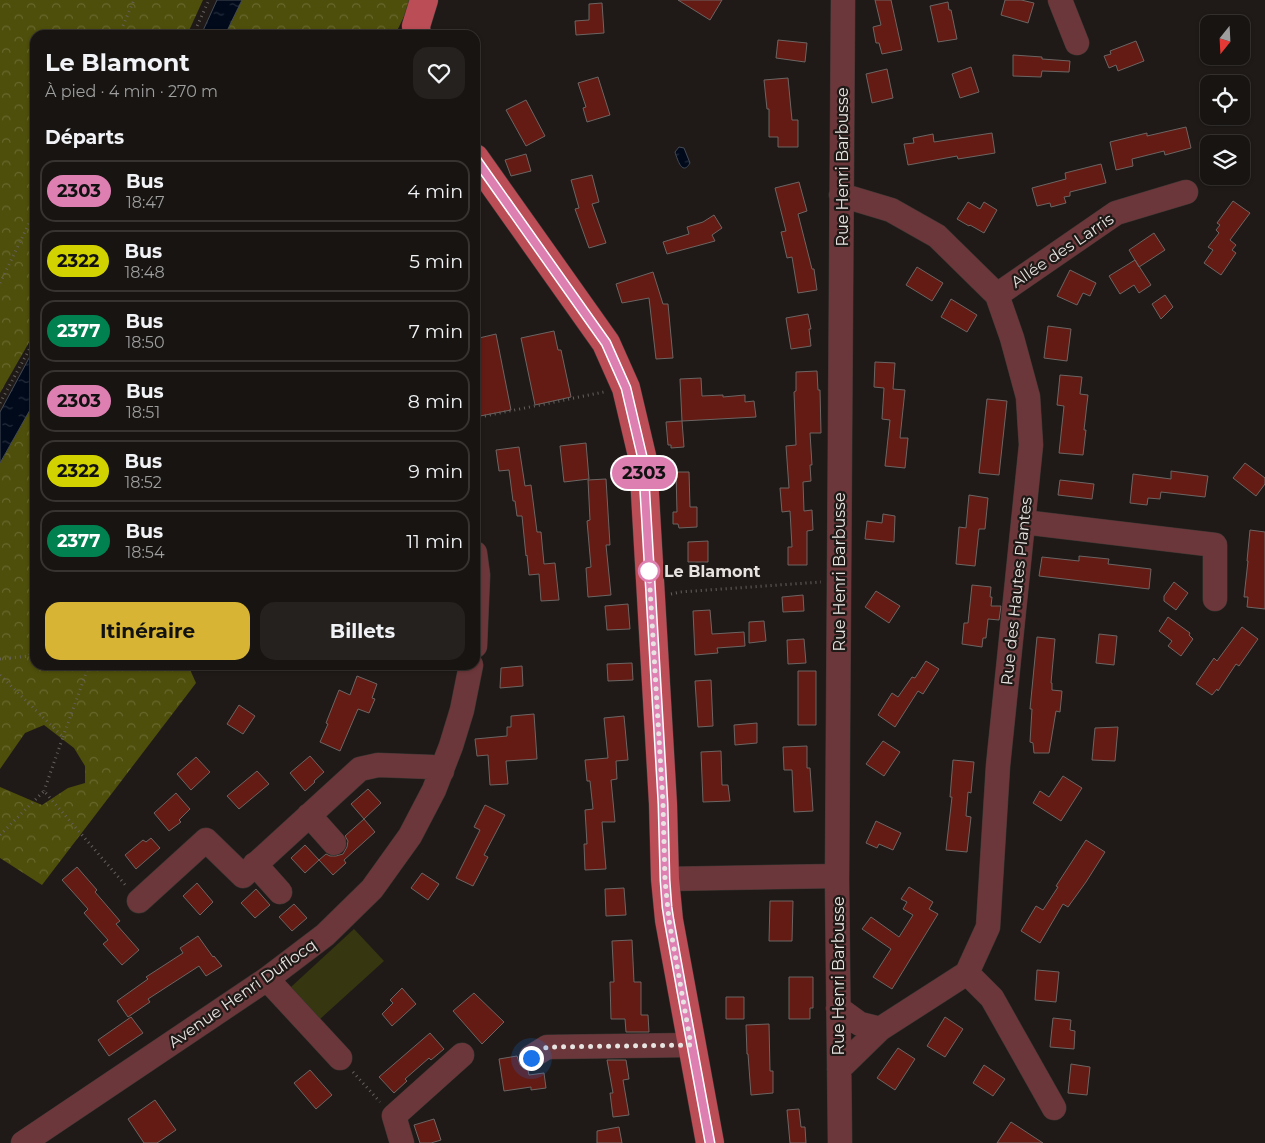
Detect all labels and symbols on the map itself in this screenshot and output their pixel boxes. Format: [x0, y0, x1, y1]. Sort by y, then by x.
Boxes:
north arrow [1200, 15, 1250, 65]
street label: Rue Henri Barbusse [833, 87, 852, 247]
street label: Allée des Larris [1007, 209, 1117, 292]
line badge: 2303 [609, 457, 679, 489]
street label: Rue Henri Barbusse [830, 492, 849, 652]
street label: Rue des Hautes Plantes [997, 496, 1036, 686]
marker: Le Blamont [638, 560, 660, 582]
place label: Le Blamont [664, 562, 761, 581]
street label: Rue Henri Barbusse [829, 896, 848, 1056]
street label: Avenue Henri Duflocq [165, 935, 320, 1052]
your location [519, 1046, 544, 1071]

